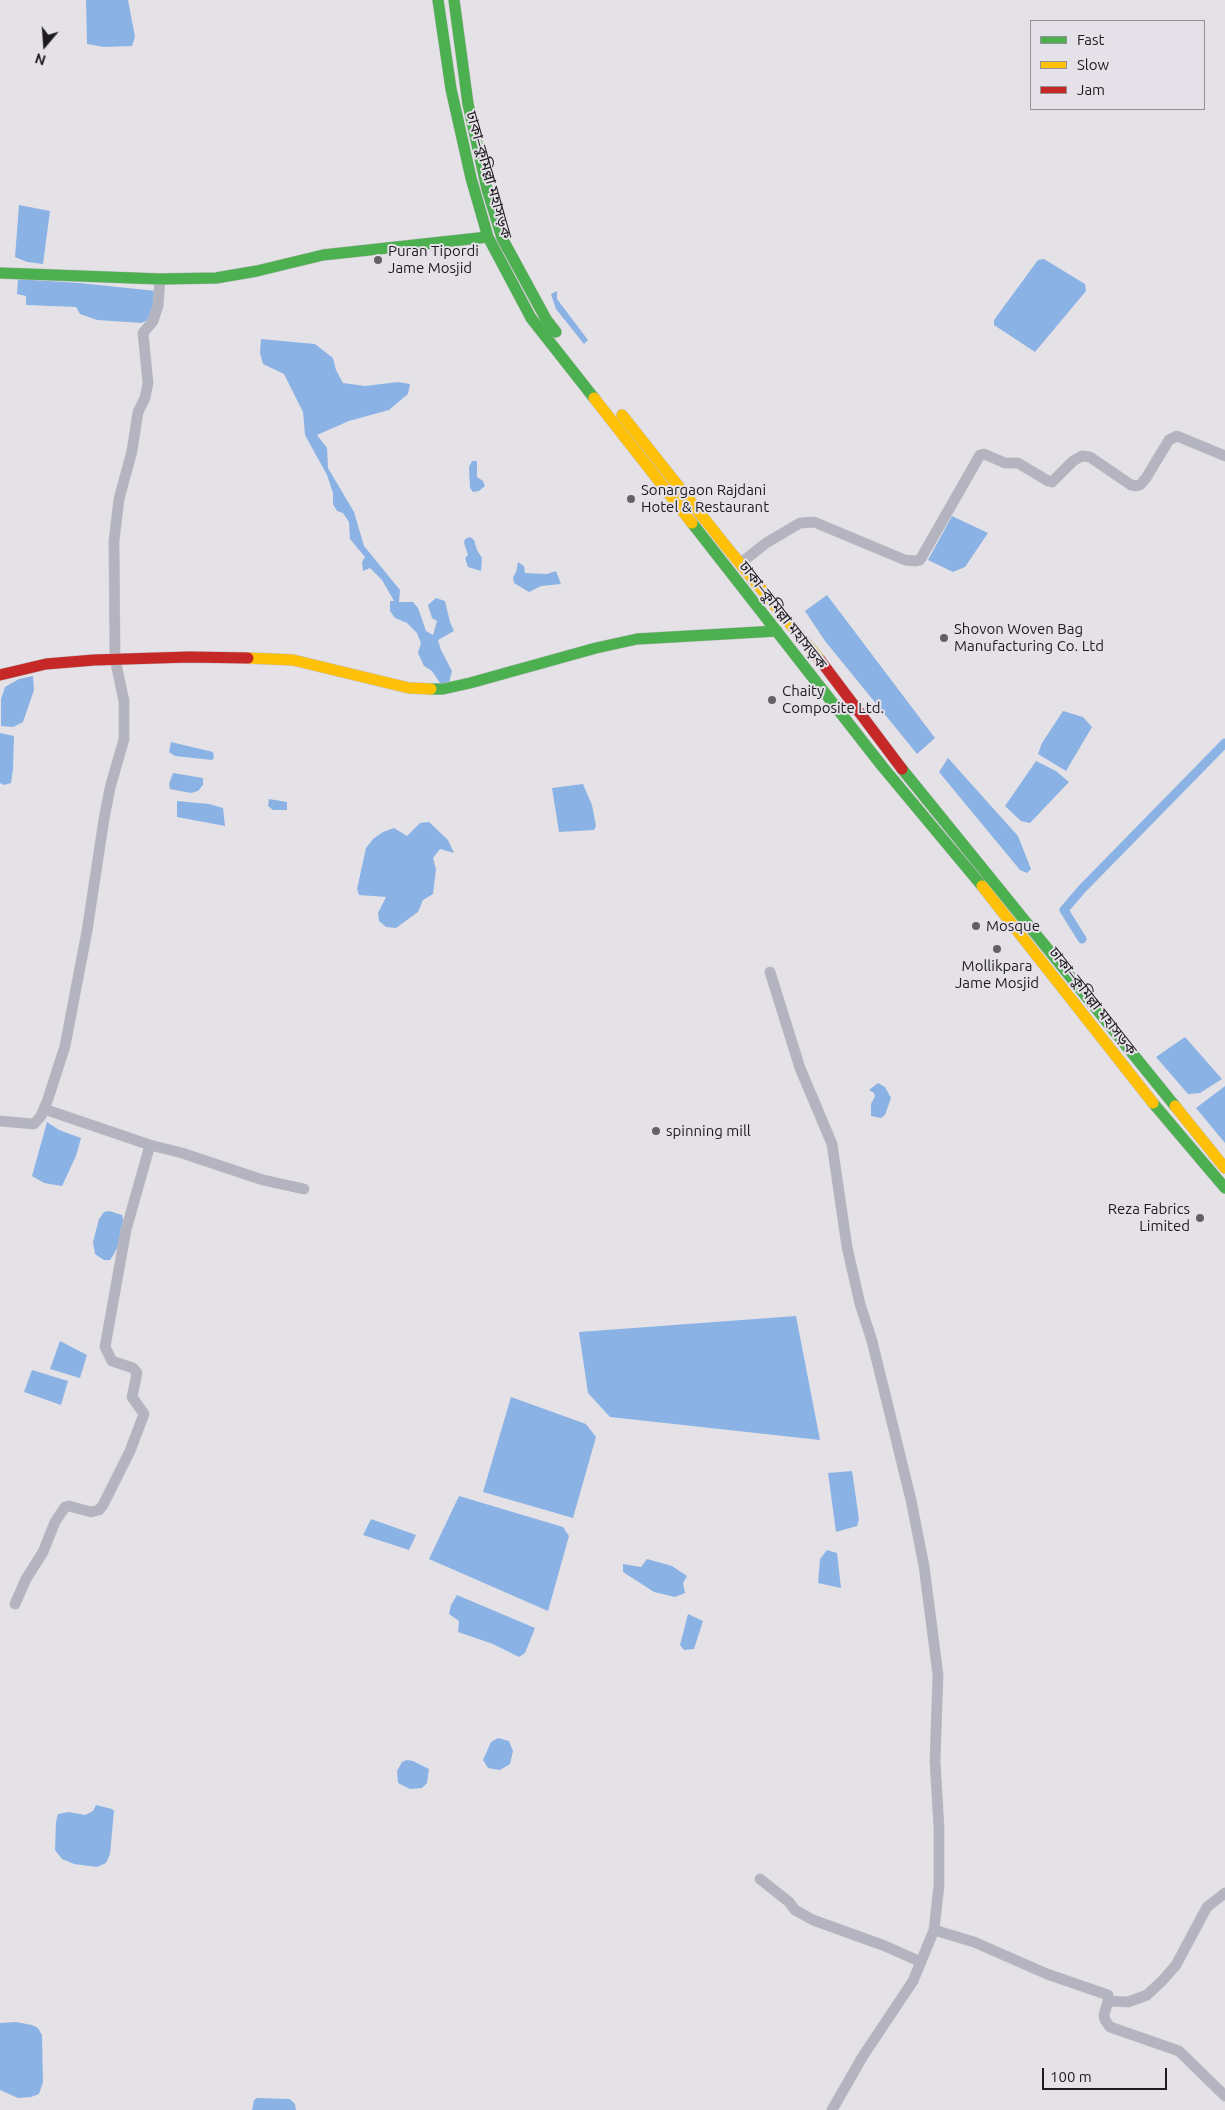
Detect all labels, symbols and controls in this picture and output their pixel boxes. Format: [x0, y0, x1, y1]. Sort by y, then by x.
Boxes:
north arrow [20, 20, 70, 70]
legend [1030, 20, 1205, 110]
text: Fast [1077, 31, 1104, 48]
text: N [33, 50, 48, 68]
text: Slow [1077, 56, 1109, 73]
text: Jam [1077, 81, 1105, 98]
street label: ঢাকা–কুমিল্লা মহাসড়ক [462, 109, 516, 241]
place label: Puran Tipordi Jame Mosjid [388, 242, 479, 277]
marker: Puran Tipordi Jame Mosjid [372, 254, 384, 266]
place label: Sonargaon Rajdani Hotel & Restaurant [641, 481, 769, 516]
marker: Sonargaon Rajdani Hotel & Restaurant [625, 493, 637, 505]
street label: ঢাকা–কুমিল্লা মহাসড়ক [735, 558, 831, 672]
place label: Shovon Woven Bag Manufacturing Co. Ltd [954, 620, 1104, 655]
marker: Shovon Woven Bag Manufacturing Co. Ltd [938, 632, 950, 644]
place label: Chaity Composite Ltd. [782, 682, 884, 717]
marker: Chaity Composite Ltd. [766, 694, 778, 706]
place label: Mosque [986, 917, 1040, 935]
marker: Mosque [970, 920, 982, 932]
marker: Mollikpara Jame Mosjid [991, 943, 1003, 955]
street label: ঢাকা–কুমিল্লা মহাসড়ক [1045, 944, 1141, 1058]
place label: Mollikpara Jame Mosjid [955, 957, 1039, 992]
place label: spinning mill [666, 1122, 751, 1140]
marker: spinning mill [650, 1125, 662, 1137]
place label: Reza Fabrics Limited [1108, 1200, 1190, 1235]
marker: Reza Fabrics Limited [1194, 1212, 1206, 1224]
scale bar [1045, 2058, 1170, 2090]
text: 100 m [1050, 2068, 1092, 2085]

